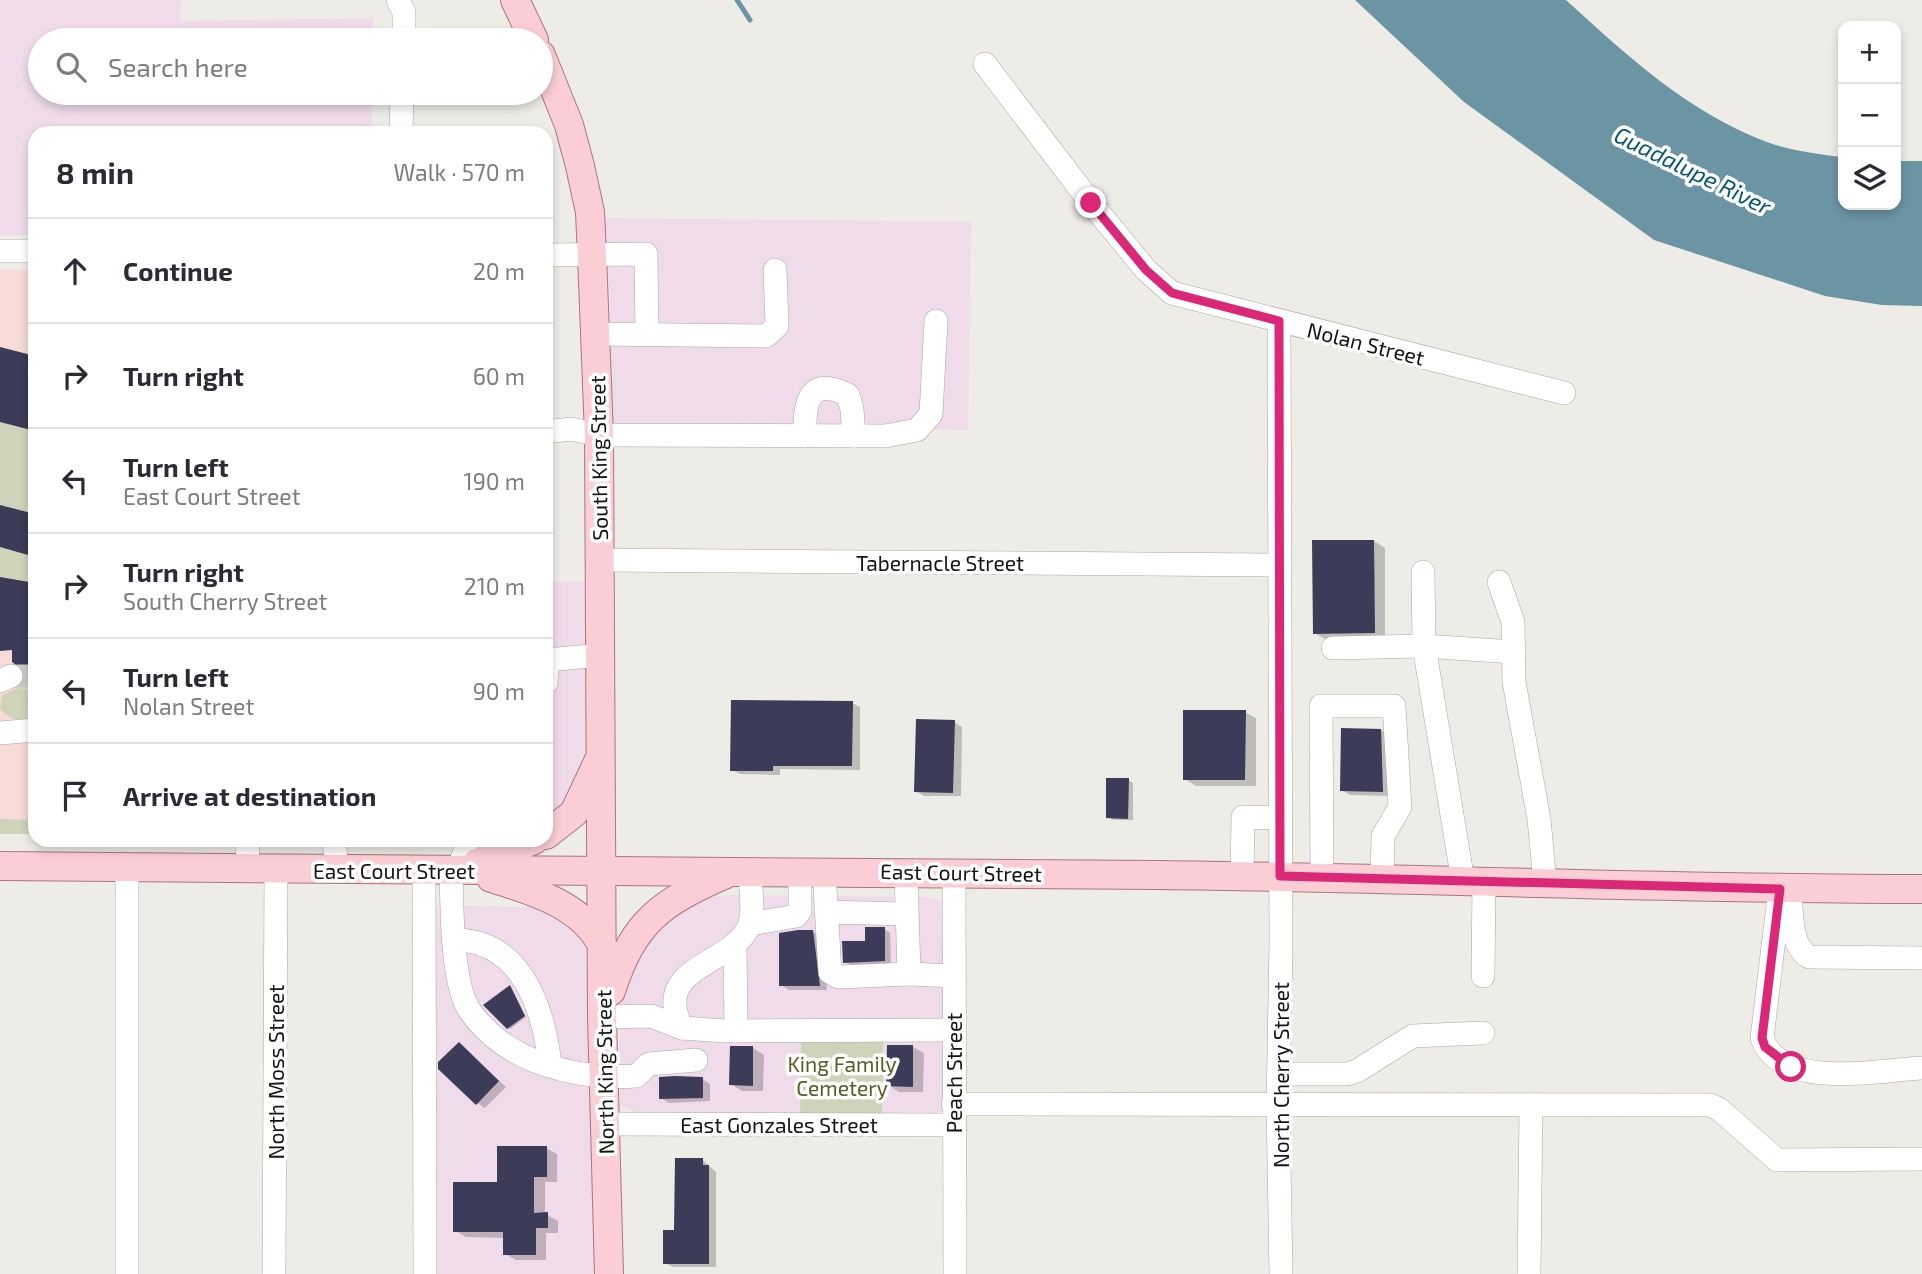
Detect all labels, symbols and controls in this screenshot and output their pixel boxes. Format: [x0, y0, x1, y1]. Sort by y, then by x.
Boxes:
map controls [1838, 21, 1901, 210]
button: + [1838, 21, 1901, 84]
search box [28, 28, 553, 105]
icon: search [52, 48, 90, 86]
text: Search here [108, 51, 248, 82]
button: − [1838, 84, 1901, 147]
water label: Guadalupe River [1610, 120, 1777, 220]
button: layers [1838, 147, 1901, 210]
text: 8 min [56, 154, 134, 190]
text: Walk · 570 m [394, 158, 525, 186]
route end [1075, 187, 1106, 218]
icon: ahead [56, 252, 94, 290]
text: Continue [123, 255, 233, 286]
text: 20 m [473, 257, 525, 285]
street label: Nolan Street [1305, 316, 1427, 370]
icon: right [56, 357, 94, 395]
text: Turn right [123, 360, 244, 391]
text: 60 m [473, 362, 525, 390]
street label: South King Street [584, 375, 612, 541]
text: Turn left [123, 451, 229, 482]
icon: left [56, 462, 94, 500]
text: 190 m [464, 467, 525, 495]
text: East Court Street [123, 482, 300, 510]
street label: Tabernacle Street [856, 550, 1024, 575]
text: Turn right [123, 556, 244, 587]
icon: right [56, 567, 94, 605]
text: 210 m [464, 572, 525, 600]
text: South Cherry Street [123, 587, 327, 615]
text: Turn left [123, 661, 229, 692]
icon: left [56, 672, 94, 710]
text: 90 m [473, 677, 525, 705]
text: Nolan Street [123, 692, 254, 720]
icon: arrive [56, 777, 94, 815]
text: Arrive at destination [123, 780, 376, 811]
street label: East Court Street [313, 858, 475, 883]
street label: East Court Street [880, 858, 1042, 886]
street label: North Cherry Street [1268, 982, 1293, 1168]
street label: North Moss Street [263, 985, 288, 1159]
street label: North King Street [590, 989, 618, 1155]
street label: Peach Street [941, 1013, 966, 1133]
park label: King Family Cemetery [787, 1051, 897, 1100]
route start [1775, 1051, 1806, 1082]
street label: East Gonzales Street [680, 1112, 878, 1137]

